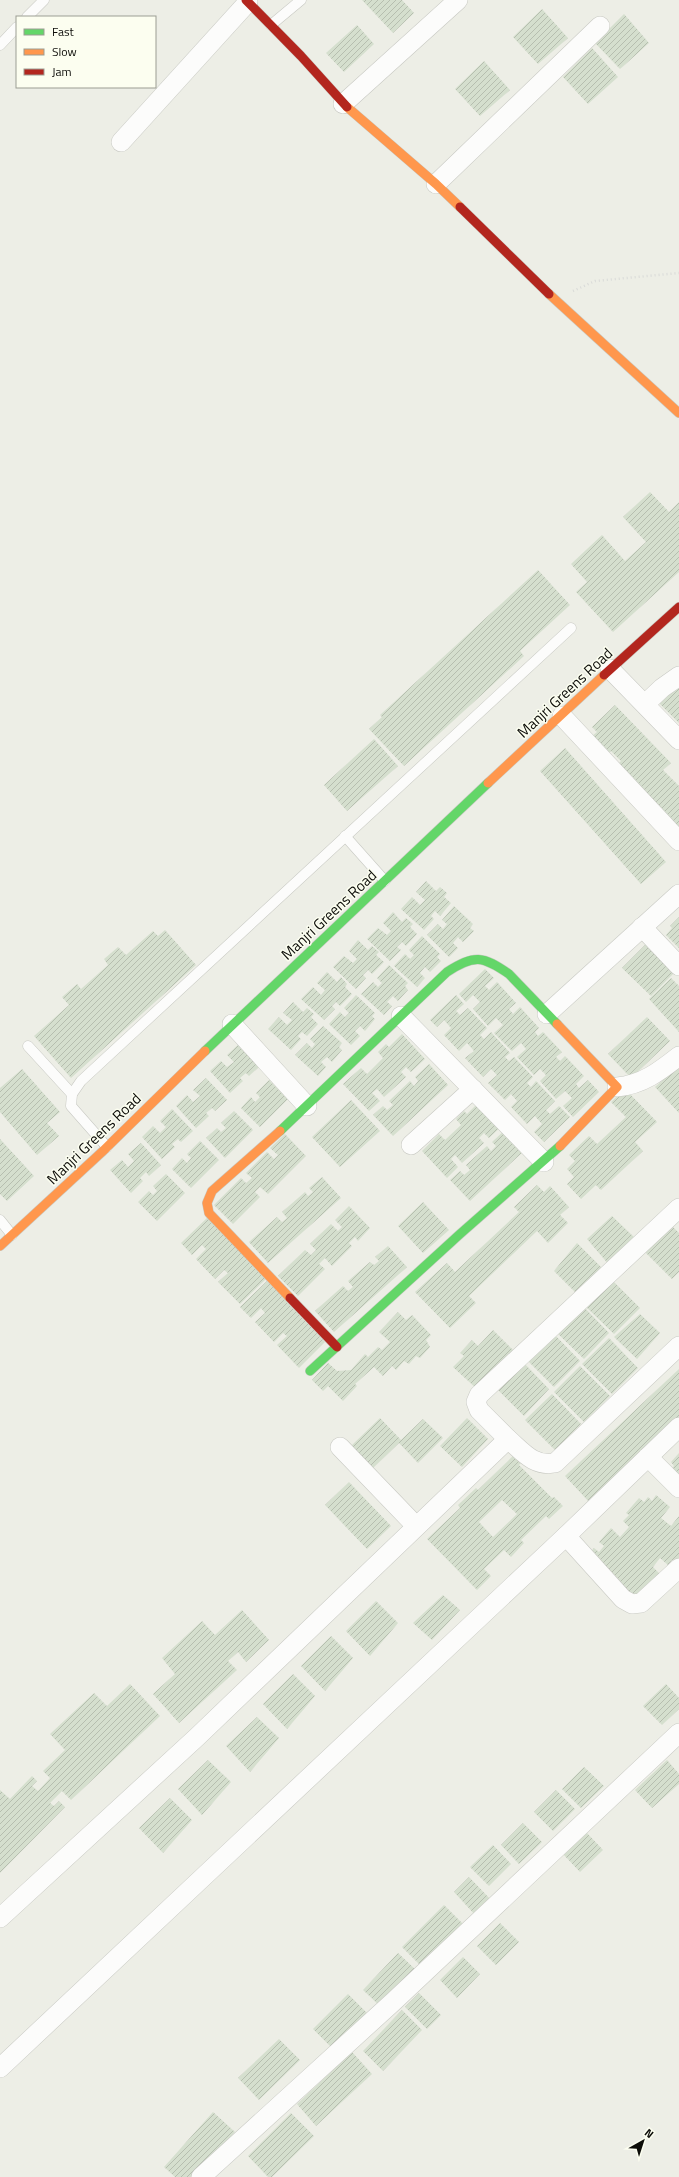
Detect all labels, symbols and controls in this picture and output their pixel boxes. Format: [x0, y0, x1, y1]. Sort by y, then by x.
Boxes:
legend [16, 16, 156, 88]
text: Fast [52, 22, 75, 41]
text: Slow [52, 42, 77, 61]
text: Jam [52, 62, 72, 81]
street label: Manjri Greens Road [512, 642, 618, 743]
street label: Manjri Greens Road [276, 864, 382, 965]
street label: Manjri Greens Road [41, 1087, 146, 1190]
north arrow [623, 2121, 663, 2161]
text: N [641, 2125, 657, 2142]

